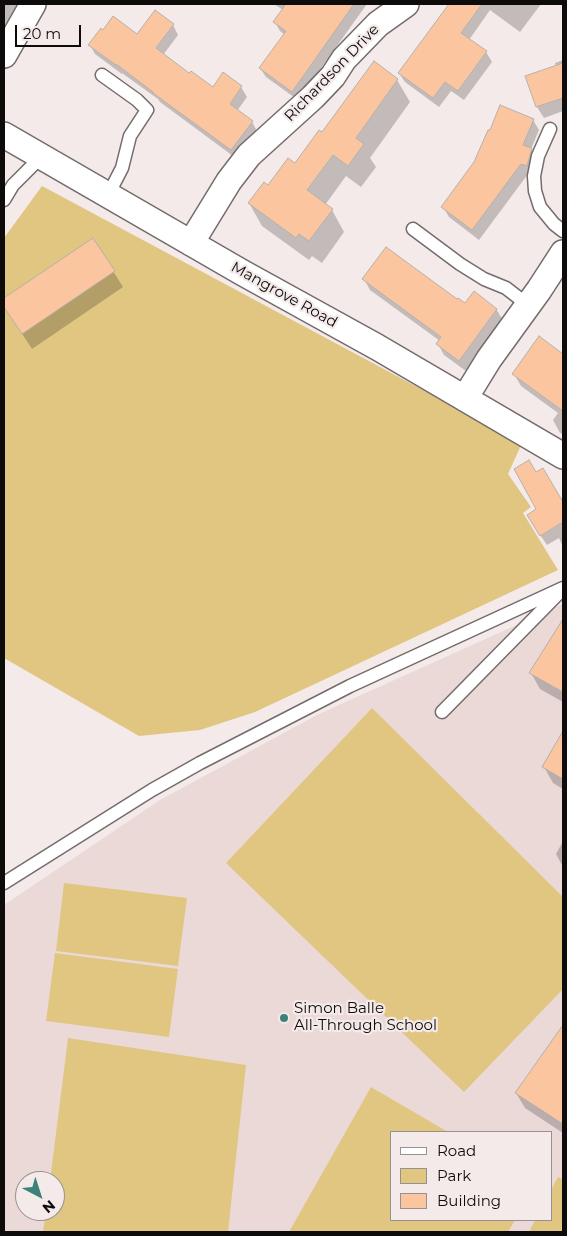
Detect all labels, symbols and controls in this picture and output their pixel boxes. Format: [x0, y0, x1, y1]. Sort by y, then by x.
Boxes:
scale bar [18, 15, 84, 47]
street label: Richardson Drive [281, 21, 383, 125]
text: 20 m [23, 24, 61, 43]
street label: Mangrove Road [228, 258, 340, 332]
place label: Simon Balle All-Through School [294, 1000, 437, 1035]
marker: Simon Balle All-Through School [278, 1012, 290, 1024]
legend [390, 1131, 552, 1221]
text: Road [437, 1141, 476, 1160]
text: Park [437, 1166, 471, 1185]
north arrow [15, 1171, 65, 1221]
text: Building [437, 1191, 501, 1210]
text: N [39, 1196, 59, 1217]

